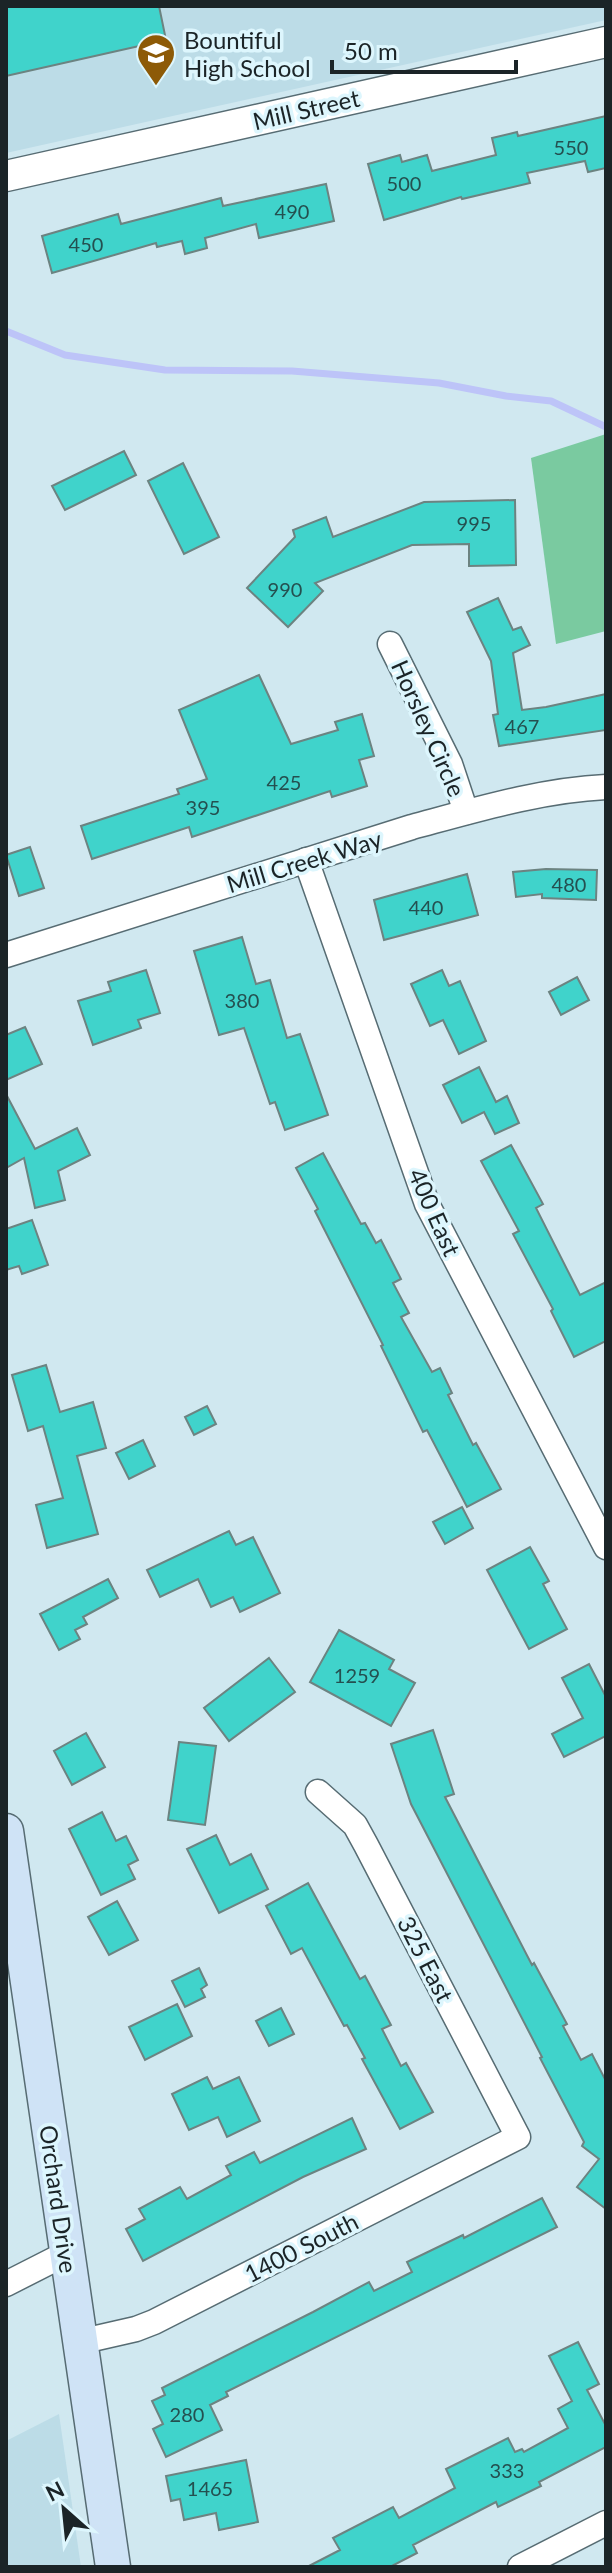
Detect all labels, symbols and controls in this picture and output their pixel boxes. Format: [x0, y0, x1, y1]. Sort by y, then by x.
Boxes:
scale bar [332, 24, 516, 74]
place label: Bountiful High School [184, 25, 311, 82]
school or university icon: Bountiful High School [135, 32, 177, 87]
text: 50 m [344, 36, 398, 65]
street label: Mill Street [250, 83, 363, 135]
house number: 550 [554, 135, 588, 159]
house number: 500 [387, 171, 421, 195]
house number: 490 [275, 199, 309, 223]
house number: 450 [69, 232, 103, 256]
house number: 995 [457, 511, 491, 535]
house number: 990 [268, 577, 302, 601]
street label: Horsley Circle [386, 655, 472, 801]
house number: 467 [505, 714, 539, 738]
house number: 425 [267, 770, 301, 794]
house number: 395 [186, 795, 220, 819]
street label: Mill Creek Way [223, 824, 386, 898]
house number: 480 [552, 872, 586, 896]
house number: 440 [409, 895, 443, 919]
house number: 380 [225, 988, 259, 1012]
street label: 400 East [403, 1164, 467, 1261]
house number: 1259 [334, 1663, 380, 1687]
street label: 325 East [392, 1911, 460, 2007]
street label: Orchard Drive [34, 2123, 84, 2275]
street label: 1400 South [239, 2206, 363, 2288]
house number: 280 [170, 2402, 204, 2426]
house number: 333 [490, 2458, 524, 2482]
north arrow [24, 2469, 104, 2549]
text: N [41, 2475, 68, 2507]
house number: 1465 [187, 2476, 233, 2500]

